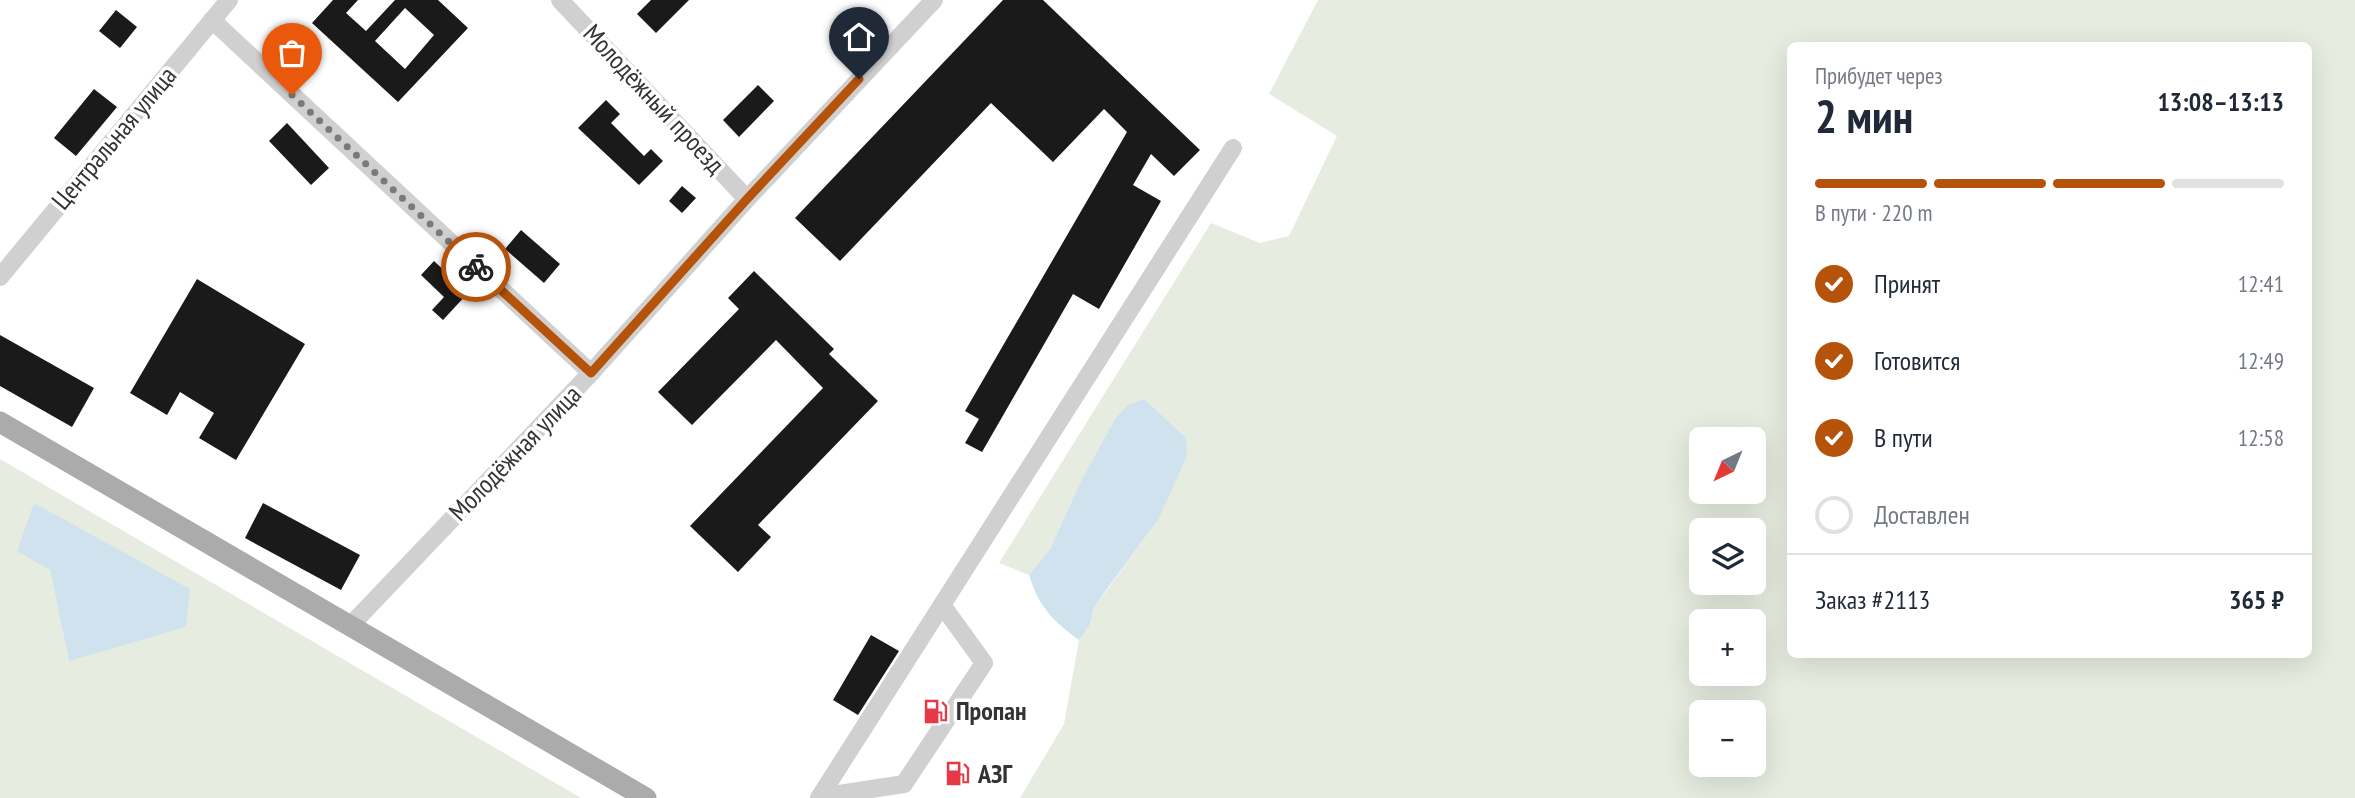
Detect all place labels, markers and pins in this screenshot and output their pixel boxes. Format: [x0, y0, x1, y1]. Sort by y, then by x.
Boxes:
pin [829, 7, 889, 79]
pin [262, 23, 322, 95]
place label: Пропан [956, 694, 1027, 727]
fuel station icon: Пропан [922, 697, 950, 725]
place label: АЗГ [977, 757, 1013, 790]
fuel station icon: АЗГ [944, 760, 972, 788]

